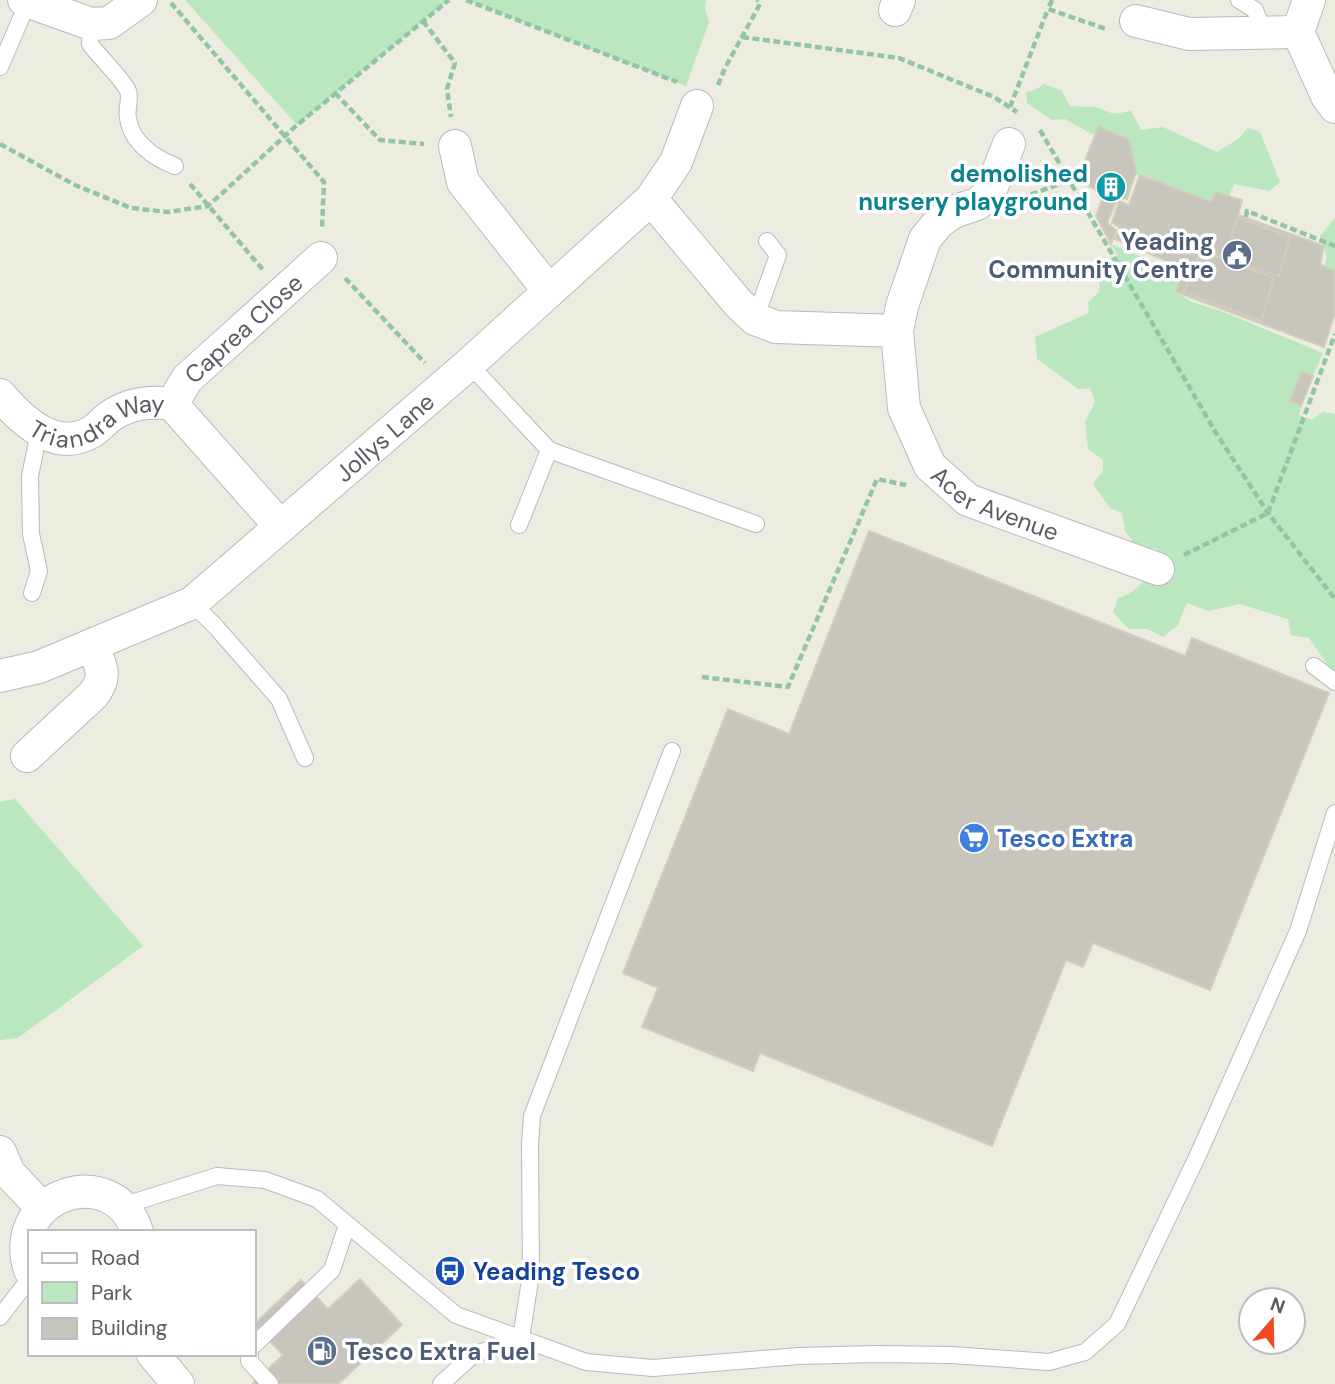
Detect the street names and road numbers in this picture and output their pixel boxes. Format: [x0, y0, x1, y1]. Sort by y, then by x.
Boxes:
street label: Caprea Close [177, 267, 309, 390]
street label: Jollys Lane [328, 386, 440, 488]
street label: Triandra Way [24, 387, 165, 455]
street label: Acer Avenue [925, 459, 1063, 547]

